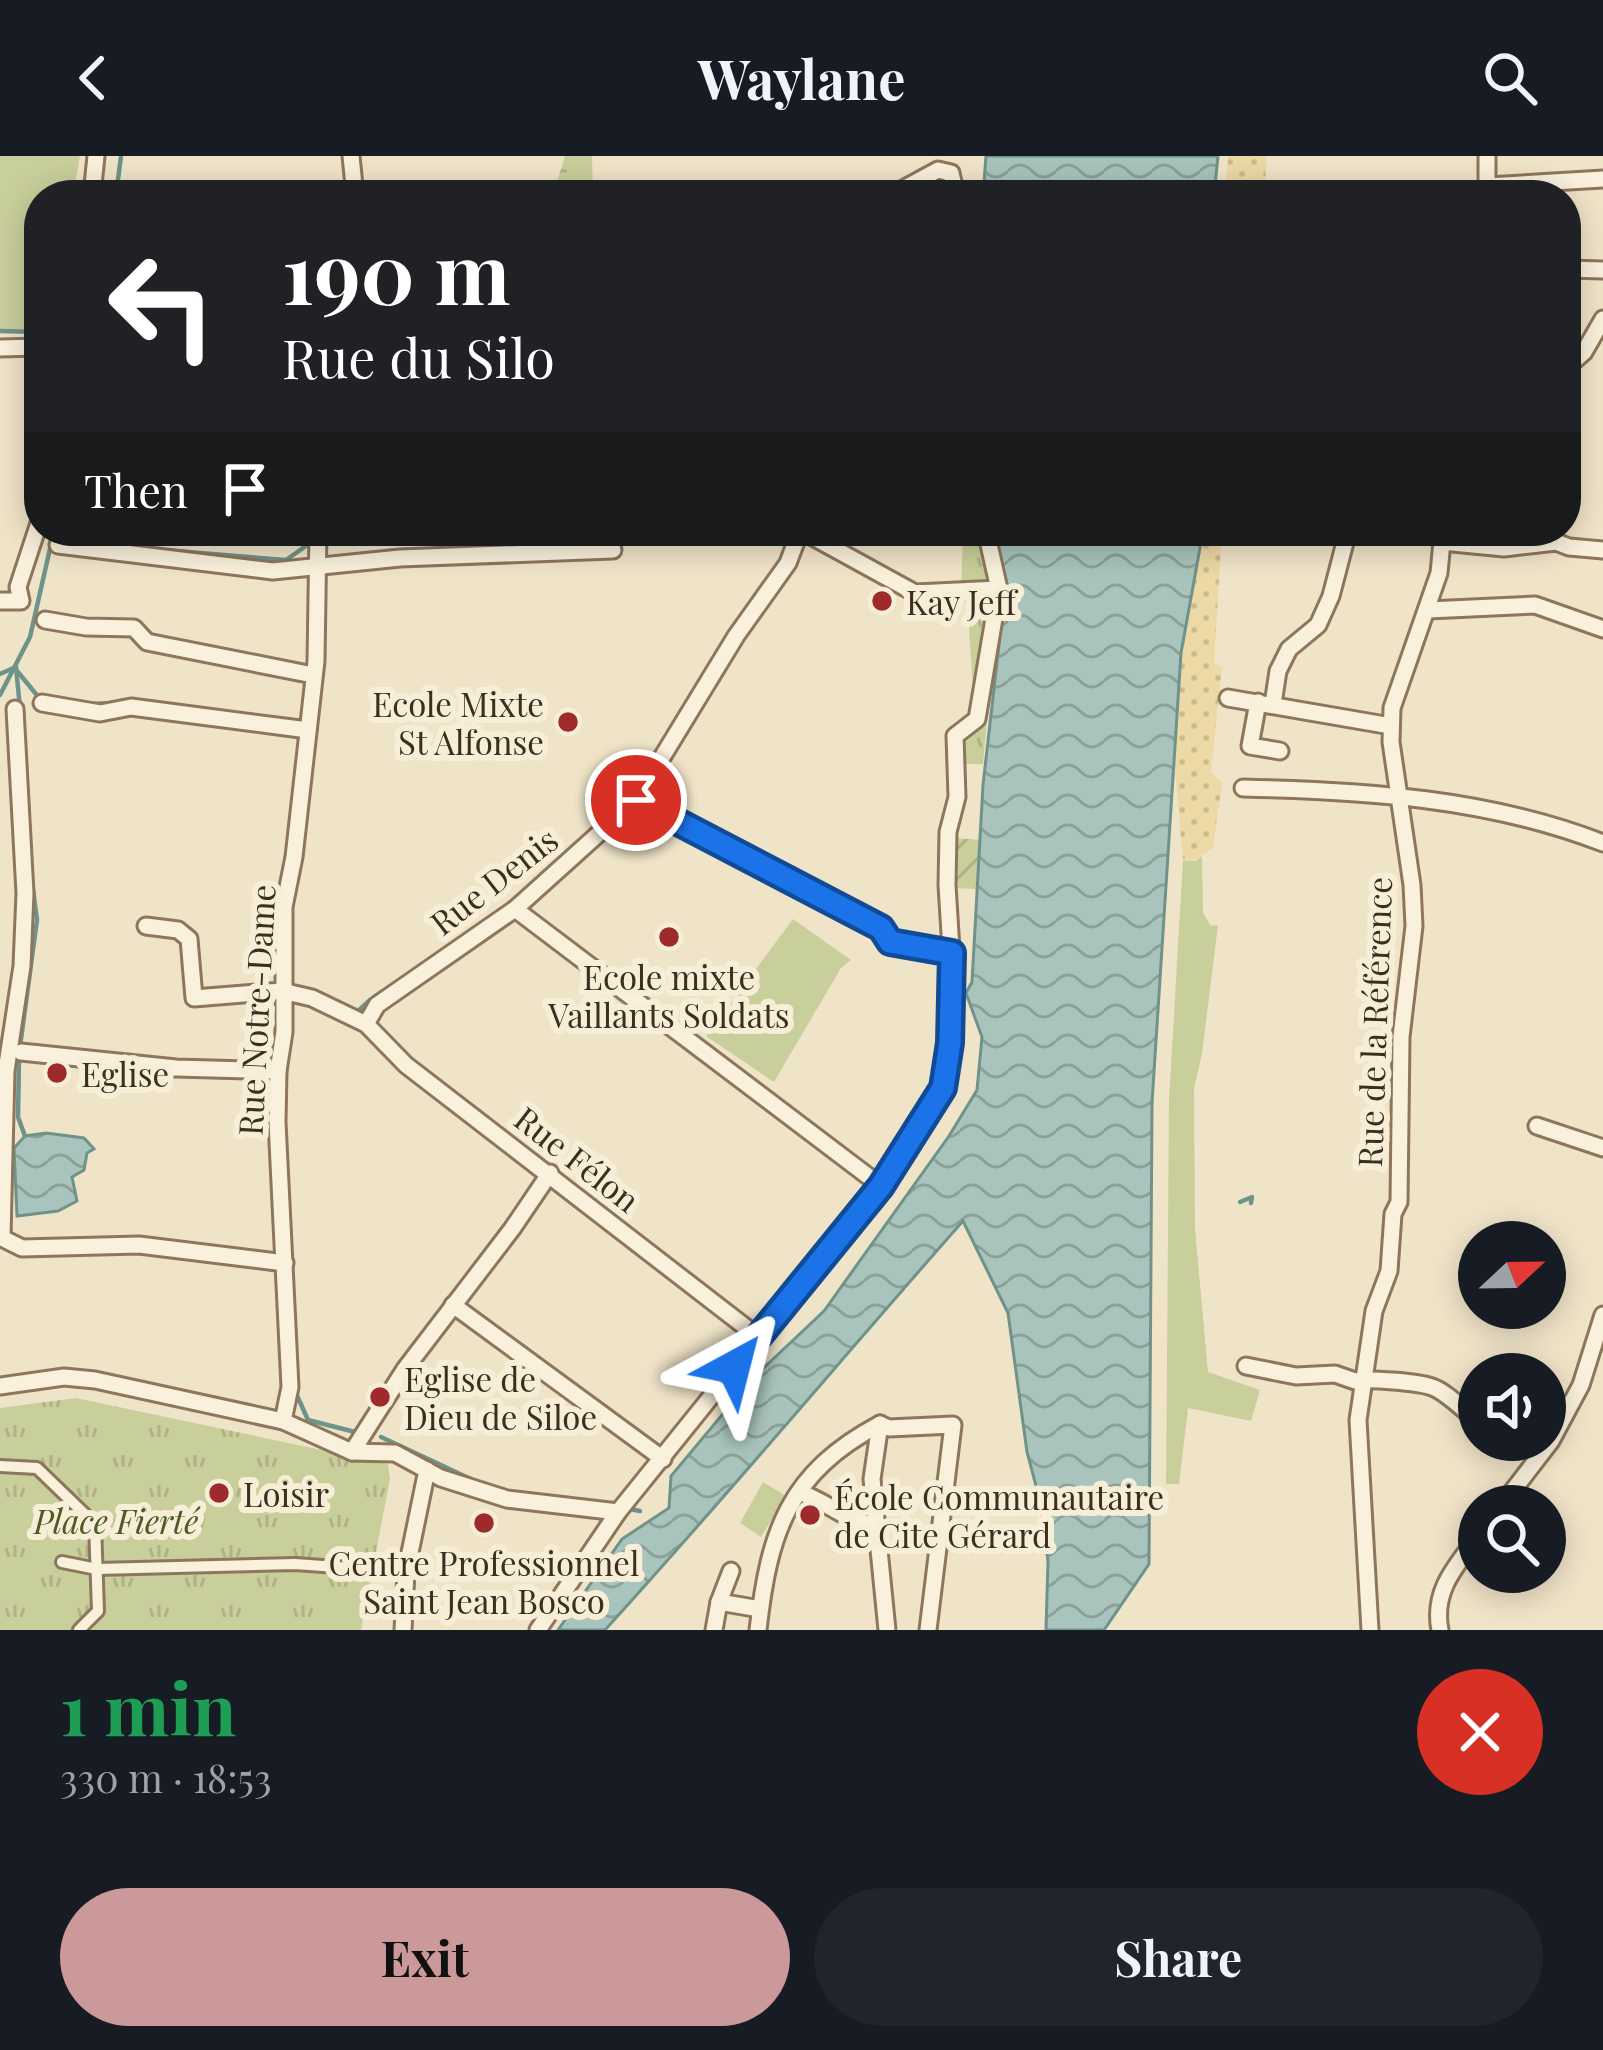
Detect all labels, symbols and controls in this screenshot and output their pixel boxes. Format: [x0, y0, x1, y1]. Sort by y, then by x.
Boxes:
text: Waylane [698, 42, 905, 114]
icon: back [60, 45, 126, 111]
icon: search [1477, 45, 1543, 111]
text: 190 m [282, 214, 510, 326]
icon: left [84, 228, 240, 384]
text: Rue du Silo [282, 321, 555, 393]
icon: arrive [212, 456, 278, 522]
text: Then [84, 459, 188, 519]
place label: Kay Jeff [906, 579, 1019, 623]
marker: Kay Jeff [869, 588, 895, 614]
place label: Ecole Mixte St Alfonse [372, 681, 544, 763]
marker: Ecole Mixte St Alfonse [555, 709, 581, 735]
pin [585, 749, 687, 851]
icon: arrive [603, 767, 669, 833]
street label: Rue Denis [420, 816, 566, 944]
street label: Rue de la Référence [1346, 876, 1400, 1168]
street label: Rue Notre-Dame [226, 883, 284, 1137]
marker: Ecole mixte Vaillants Soldats [656, 924, 682, 950]
place label: Ecole mixte Vaillants Soldats [547, 954, 790, 1036]
place label: Eglise [81, 1051, 169, 1095]
marker: Eglise [44, 1060, 70, 1086]
street label: Rue Félon [507, 1095, 650, 1221]
north arrow [1458, 1221, 1566, 1329]
map controls [1458, 1221, 1566, 1593]
position arrow [671, 1304, 797, 1430]
button: sound [1458, 1353, 1566, 1461]
place label: Eglise de Dieu de Siloe [404, 1356, 597, 1438]
marker: Eglise de Dieu de Siloe [367, 1384, 393, 1410]
place label: Loisir [243, 1471, 330, 1515]
place label: École Communautaire de Cite Gérard [834, 1474, 1164, 1556]
marker: Loisir [206, 1480, 232, 1506]
button: search [1458, 1485, 1566, 1593]
park label: Place Fierté [32, 1498, 201, 1542]
marker: École Communautaire de Cite Gérard [797, 1502, 823, 1528]
marker: Centre Professionnel Saint Jean Bosco [471, 1510, 497, 1536]
place label: Centre Professionnel Saint Jean Bosco [328, 1540, 640, 1622]
text: 1 min [60, 1658, 236, 1754]
button: close [1417, 1669, 1543, 1795]
text: 330 m · 18:53 [60, 1751, 272, 1803]
button: Exit [60, 1888, 790, 2026]
button: Share [814, 1888, 1543, 2026]

